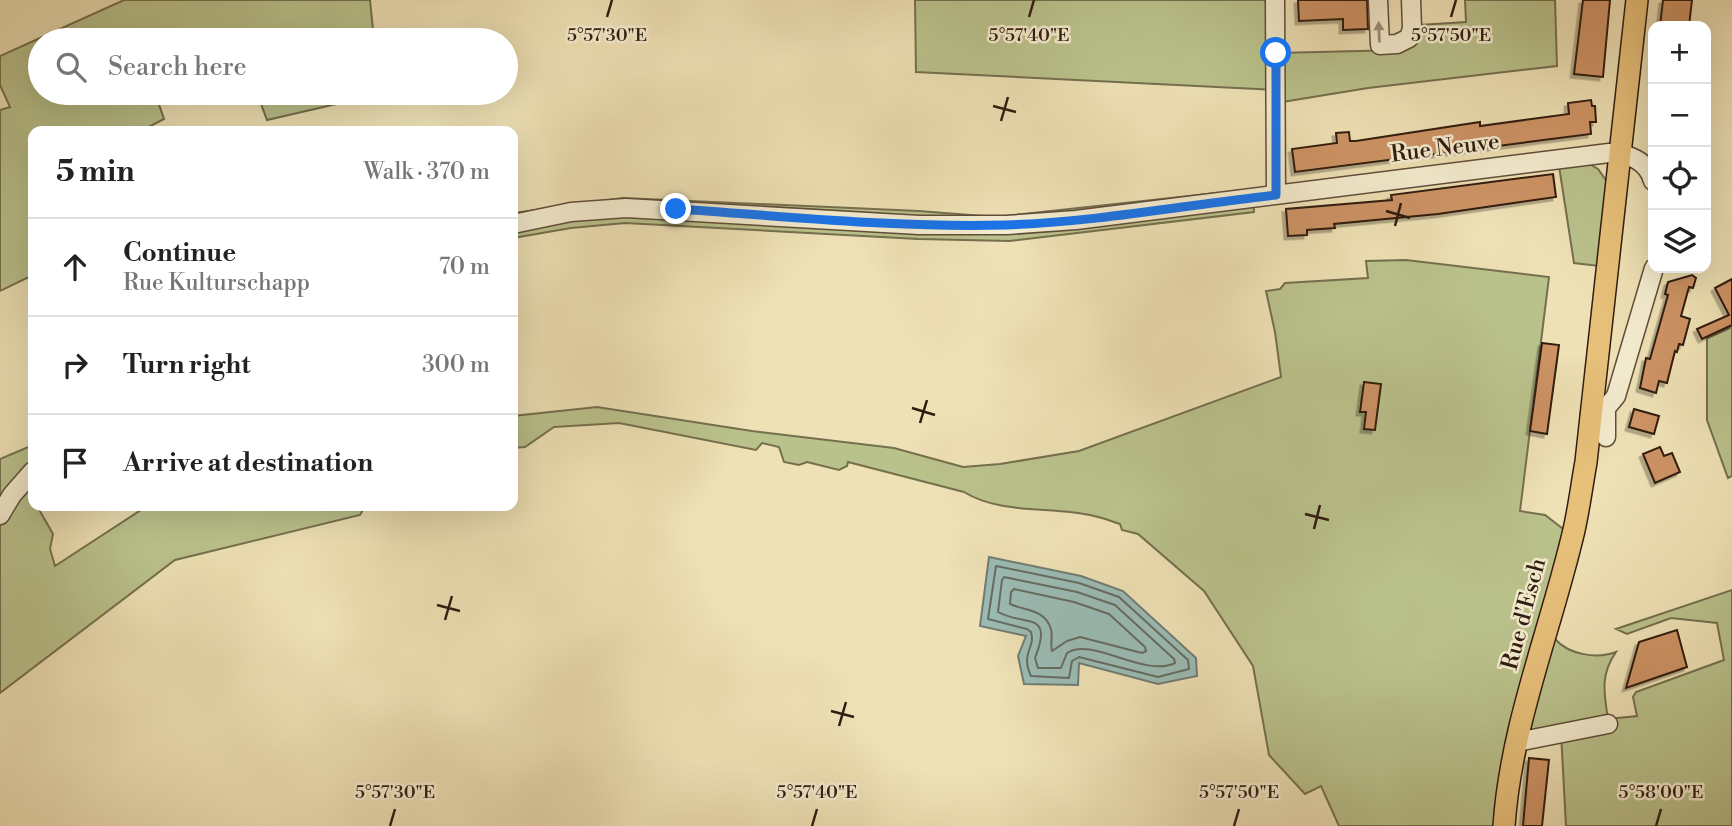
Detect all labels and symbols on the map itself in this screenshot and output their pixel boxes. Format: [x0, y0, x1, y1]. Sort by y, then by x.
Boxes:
one-way arrow [1374, 21, 1385, 43]
text: 5°57'30"E [567, 24, 647, 47]
text: 5°57'40"E [988, 24, 1070, 47]
text: 5°57'50"E [1411, 24, 1491, 47]
route start [1260, 37, 1291, 68]
street label: Rue Neuve [1389, 127, 1501, 169]
route end [660, 193, 691, 224]
street label: Rue d'Esch [1496, 555, 1552, 673]
text: 5°57'30"E [355, 781, 435, 804]
text: 5°57'40"E [776, 781, 858, 804]
text: 5°57'50"E [1199, 781, 1279, 804]
text: 5°58'00"E [1619, 781, 1703, 804]

